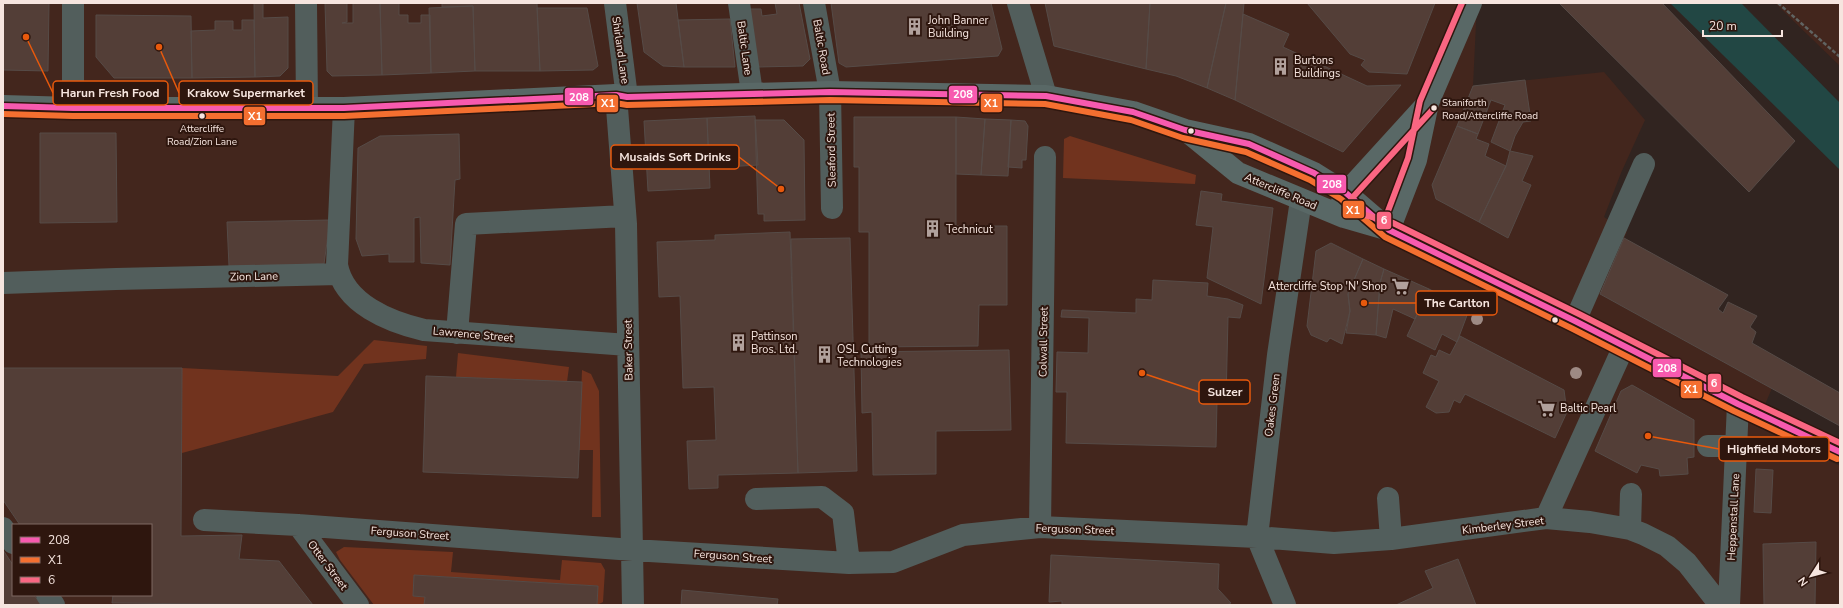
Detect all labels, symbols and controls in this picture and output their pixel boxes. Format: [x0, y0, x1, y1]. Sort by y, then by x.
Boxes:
scale bar [1703, 12, 1782, 38]
place label: John Banner Building [927, 13, 989, 41]
street label: Shirland Lane [608, 15, 633, 85]
building icon: John Banner Building [905, 16, 925, 36]
street label: Baltic Road [809, 18, 834, 76]
text: 20 m [1709, 18, 1737, 34]
street label: Baltic Lane [733, 20, 756, 76]
place label: Burtons Buildings [1294, 53, 1340, 81]
building icon: Burtons Buildings [1271, 56, 1291, 76]
callout: Harun Fresh Food [53, 81, 168, 105]
callout: Krakow Supermarket [179, 81, 313, 105]
text: Harun Fresh Food [60, 85, 160, 101]
text: Krakow Supermarket [187, 85, 305, 101]
line badge: 208 [948, 85, 978, 104]
line badge: 208 [564, 87, 594, 106]
text: 208 [953, 87, 973, 102]
text: 208 [569, 90, 589, 105]
line badge: X1 [980, 93, 1003, 113]
line badge: X1 [596, 94, 619, 113]
text: X1 [600, 96, 615, 111]
text: X1 [983, 96, 998, 111]
place label: Staniforth Road/Attercliffe Road [1442, 96, 1538, 123]
marker: Staniforth Road/Attercliffe Road [1429, 103, 1439, 113]
line badge: X1 [243, 106, 266, 126]
text: X1 [247, 109, 262, 124]
marker: Attercliffe Road/Zion Lane [197, 111, 207, 121]
street label: Sleaford Street [823, 113, 840, 187]
place label: Attercliffe Road/Zion Lane [167, 122, 237, 149]
unlabelled marker [1186, 126, 1196, 136]
callout: Musaids Soft Drinks [611, 145, 739, 169]
text: Musaids Soft Drinks [619, 149, 731, 165]
street label: Attercliffe Road [1242, 169, 1319, 213]
line badge: 208 [1316, 174, 1347, 194]
text: 208 [1322, 177, 1342, 192]
line badge: X1 [1342, 200, 1365, 219]
text: X1 [1345, 203, 1360, 218]
line badge: 6 [1376, 211, 1392, 230]
text: 6 [1381, 213, 1388, 228]
building icon: Technicut [923, 219, 943, 239]
place label: Technicut [946, 222, 993, 237]
street label: Zion Lane [230, 269, 278, 284]
supermarket icon: Attercliffe Stop 'N' Shop [1390, 276, 1410, 296]
place label: Attercliffe Stop 'N' Shop [1268, 279, 1387, 294]
callout: The Carlton [1416, 291, 1497, 315]
text: The Carlton [1424, 295, 1490, 311]
street label: Colwall Street [1035, 306, 1052, 377]
unlabelled marker [1550, 315, 1560, 325]
street label: Baker Street [620, 319, 637, 381]
street label: Lawrence Street [432, 324, 514, 345]
place label: Pattinson Bros. Ltd. [751, 329, 798, 357]
building icon: Pattinson Bros. Ltd. [728, 332, 748, 352]
place label: OSL Cutting Technologies [837, 342, 902, 370]
building icon: OSL Cutting Technologies [814, 345, 834, 365]
line badge: 208 [1652, 358, 1682, 378]
text: 208 [1657, 361, 1677, 376]
street label: Oakes Green [1261, 373, 1284, 437]
line badge: 6 [1707, 373, 1722, 393]
text: 6 [1711, 376, 1718, 391]
callout: Sulzer [1199, 380, 1250, 404]
line badge: X1 [1680, 380, 1703, 399]
text: X1 [1683, 382, 1698, 397]
text: Sulzer [1207, 384, 1243, 400]
supermarket icon: Baltic Pearl [1537, 398, 1557, 418]
place label: Baltic Pearl [1560, 401, 1617, 416]
callout: Highfield Motors [1719, 437, 1829, 461]
text: Highfield Motors [1727, 441, 1821, 457]
street label: Heppenstall Lane [1724, 473, 1743, 561]
street label: Kimberley Street [1461, 513, 1545, 538]
street label: Ferguson Street [1035, 521, 1115, 538]
street label: Ferguson Street [370, 523, 450, 544]
legend [12, 524, 152, 596]
text: 208 [48, 532, 70, 548]
street label: Otter Street [304, 537, 351, 593]
street label: Ferguson Street [693, 546, 773, 567]
text: X1 [48, 552, 63, 568]
north arrow [1791, 556, 1831, 596]
text: 6 [48, 572, 55, 588]
text: N [1795, 574, 1812, 589]

